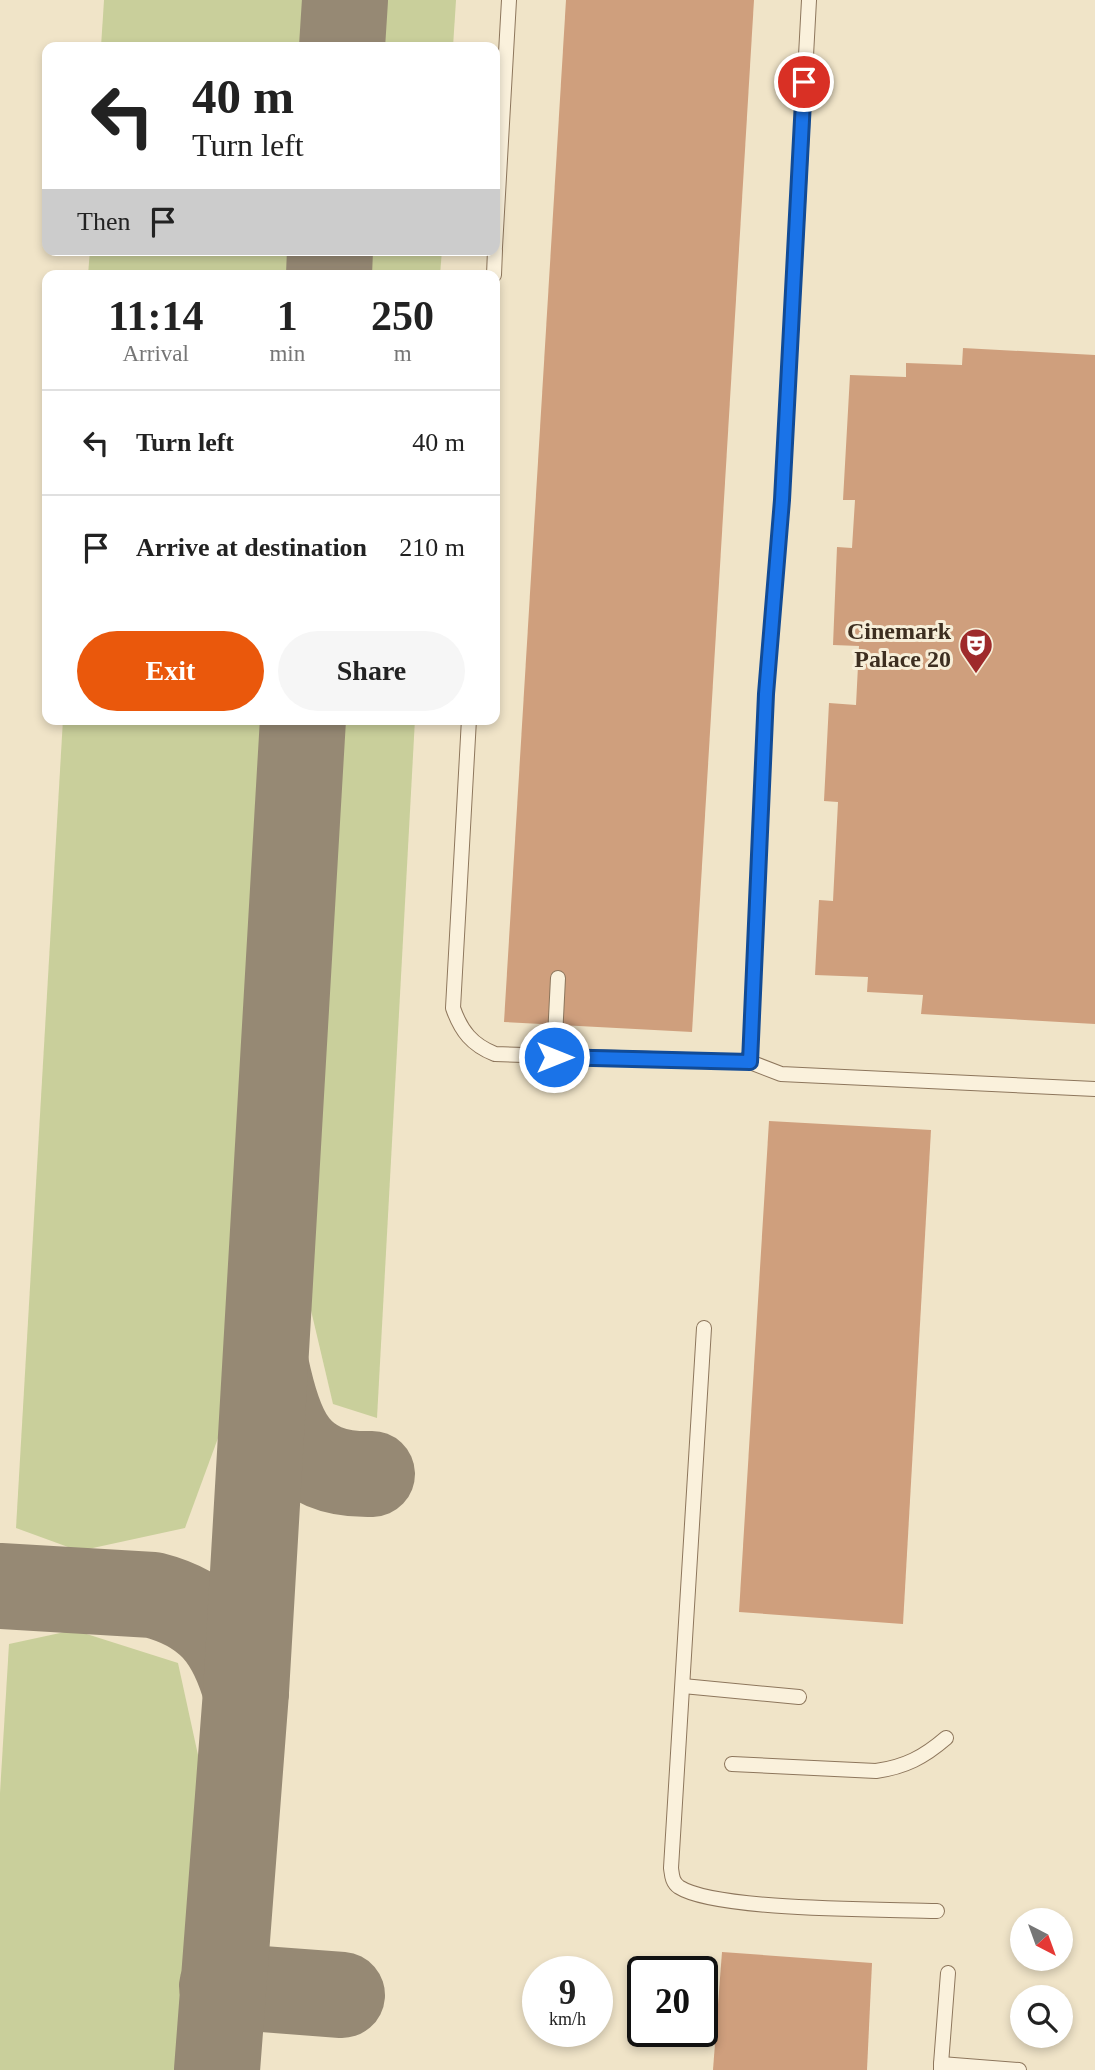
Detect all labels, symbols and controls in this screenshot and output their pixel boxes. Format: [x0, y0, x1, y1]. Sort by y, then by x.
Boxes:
pin [774, 52, 834, 112]
icon: arrive [785, 63, 823, 101]
text: 40 m [192, 69, 294, 124]
icon: left [77, 70, 168, 161]
text: Turn left [192, 127, 304, 163]
icon: arrive [144, 203, 182, 241]
text: Then [77, 207, 130, 236]
text: 11:14 [108, 293, 204, 339]
text: 1 [277, 293, 298, 339]
text: 250 [371, 293, 434, 339]
text: Arrival [123, 341, 189, 366]
text: min [269, 341, 305, 366]
text: m [394, 341, 412, 366]
icon: left [77, 424, 115, 462]
text: Turn left [136, 428, 234, 457]
text: 40 m [412, 428, 465, 457]
icon: arrive [77, 529, 115, 567]
text: Arrive at destination [136, 533, 367, 562]
text: 210 m [399, 533, 465, 562]
place label: Cinemark Palace 20 [847, 618, 952, 672]
theatre icon: Cinemark Palace 20 [957, 626, 995, 675]
button: Exit [77, 631, 264, 711]
button: Share [278, 631, 465, 711]
position arrow [517, 1020, 591, 1094]
north arrow [1010, 1908, 1073, 1970]
map controls [1010, 1908, 1073, 2048]
speed limit sign: 20 [627, 1956, 718, 2047]
text: 9 [559, 1973, 576, 2012]
button: search [1010, 1985, 1073, 2048]
text: km/h [549, 2009, 586, 2029]

